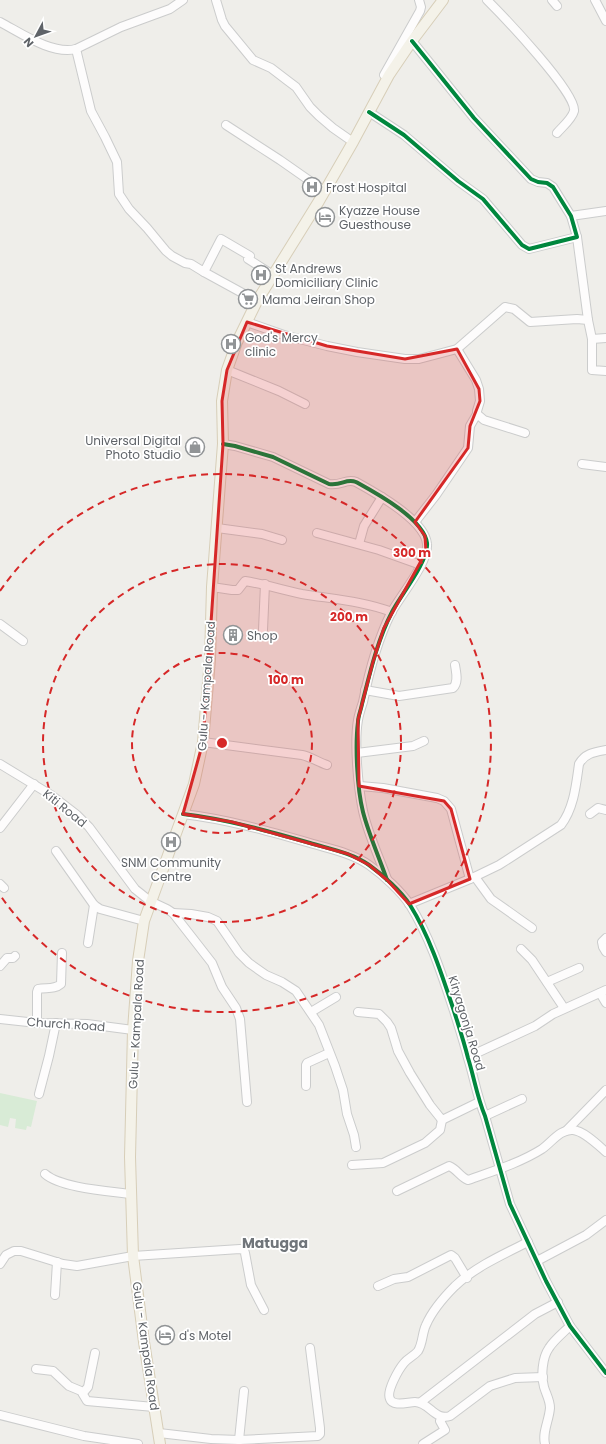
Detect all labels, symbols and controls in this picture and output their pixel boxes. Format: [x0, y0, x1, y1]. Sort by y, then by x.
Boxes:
north arrow [16, 16, 56, 56]
text: N [20, 34, 37, 51]
hospital icon: Frost Hospital [301, 176, 323, 198]
place label: Frost Hospital [326, 179, 407, 196]
place label: Kyazze House Guesthouse [339, 202, 420, 233]
hotel icon: Kyazze House Guesthouse [314, 206, 336, 228]
place label: St Andrews Domiciliary Clinic [275, 260, 378, 291]
hospital icon: St Andrews Domiciliary Clinic [250, 264, 272, 286]
supermarket icon: Mama Jeiran Shop [237, 288, 259, 310]
place label: Mama Jeiran Shop [262, 291, 375, 308]
place label: God's Mercy clinic [245, 329, 318, 360]
hospital icon: God's Mercy clinic [220, 333, 242, 355]
place label: Universal Digital Photo Studio [85, 432, 181, 463]
shop icon: Universal Digital Photo Studio [184, 436, 206, 458]
text: 300 m [393, 544, 431, 561]
text: 200 m [330, 608, 368, 625]
street label: Gulu - Kampala Road [193, 621, 219, 751]
building icon: Shop [222, 624, 244, 646]
place label: Shop [247, 627, 278, 644]
text: 100 m [268, 671, 304, 688]
centre of rings [215, 736, 229, 750]
street label: Kiti Road [39, 785, 91, 831]
hospital icon: SNM Community Centre [160, 831, 182, 853]
place label: SNM Community Centre [121, 854, 221, 885]
street label: Gulu - Kampala Road [124, 959, 148, 1089]
street label: Kiryagonja Road [444, 973, 490, 1073]
street label: Church Road [26, 1013, 106, 1035]
district label: Matugga [242, 1233, 308, 1253]
street label: Gulu - Kampala Road [129, 1280, 163, 1412]
hotel icon: d's Motel [154, 1324, 176, 1346]
place label: d's Motel [179, 1327, 231, 1344]

